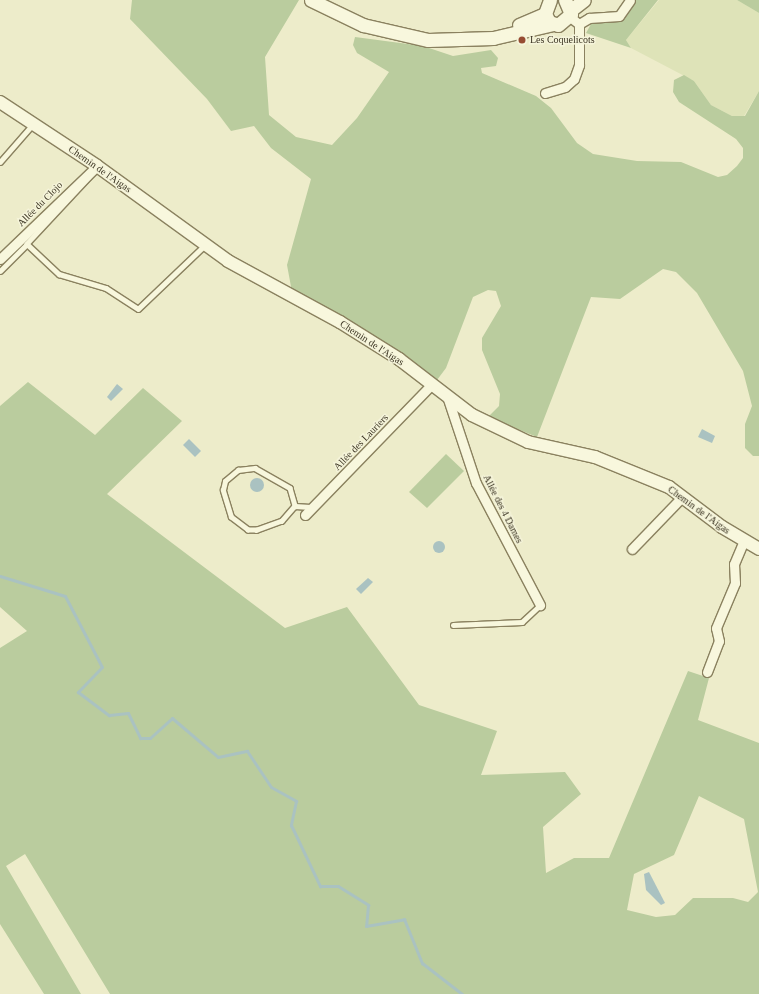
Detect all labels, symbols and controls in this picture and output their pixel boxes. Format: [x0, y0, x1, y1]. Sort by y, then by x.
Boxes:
place label: Les Coquelicots [530, 34, 595, 46]
marker: Les Coquelicots [517, 35, 527, 45]
street label: Chemin de l'Aigas [66, 143, 134, 195]
street label: Allée du Clojo [15, 179, 65, 229]
street label: Chemin de l'Aigas [338, 318, 406, 368]
street label: Allée des Lauriers [331, 411, 391, 473]
street label: Allée des 4 Dames [481, 473, 525, 545]
street label: Chemin de l'Aigas [666, 483, 732, 537]

